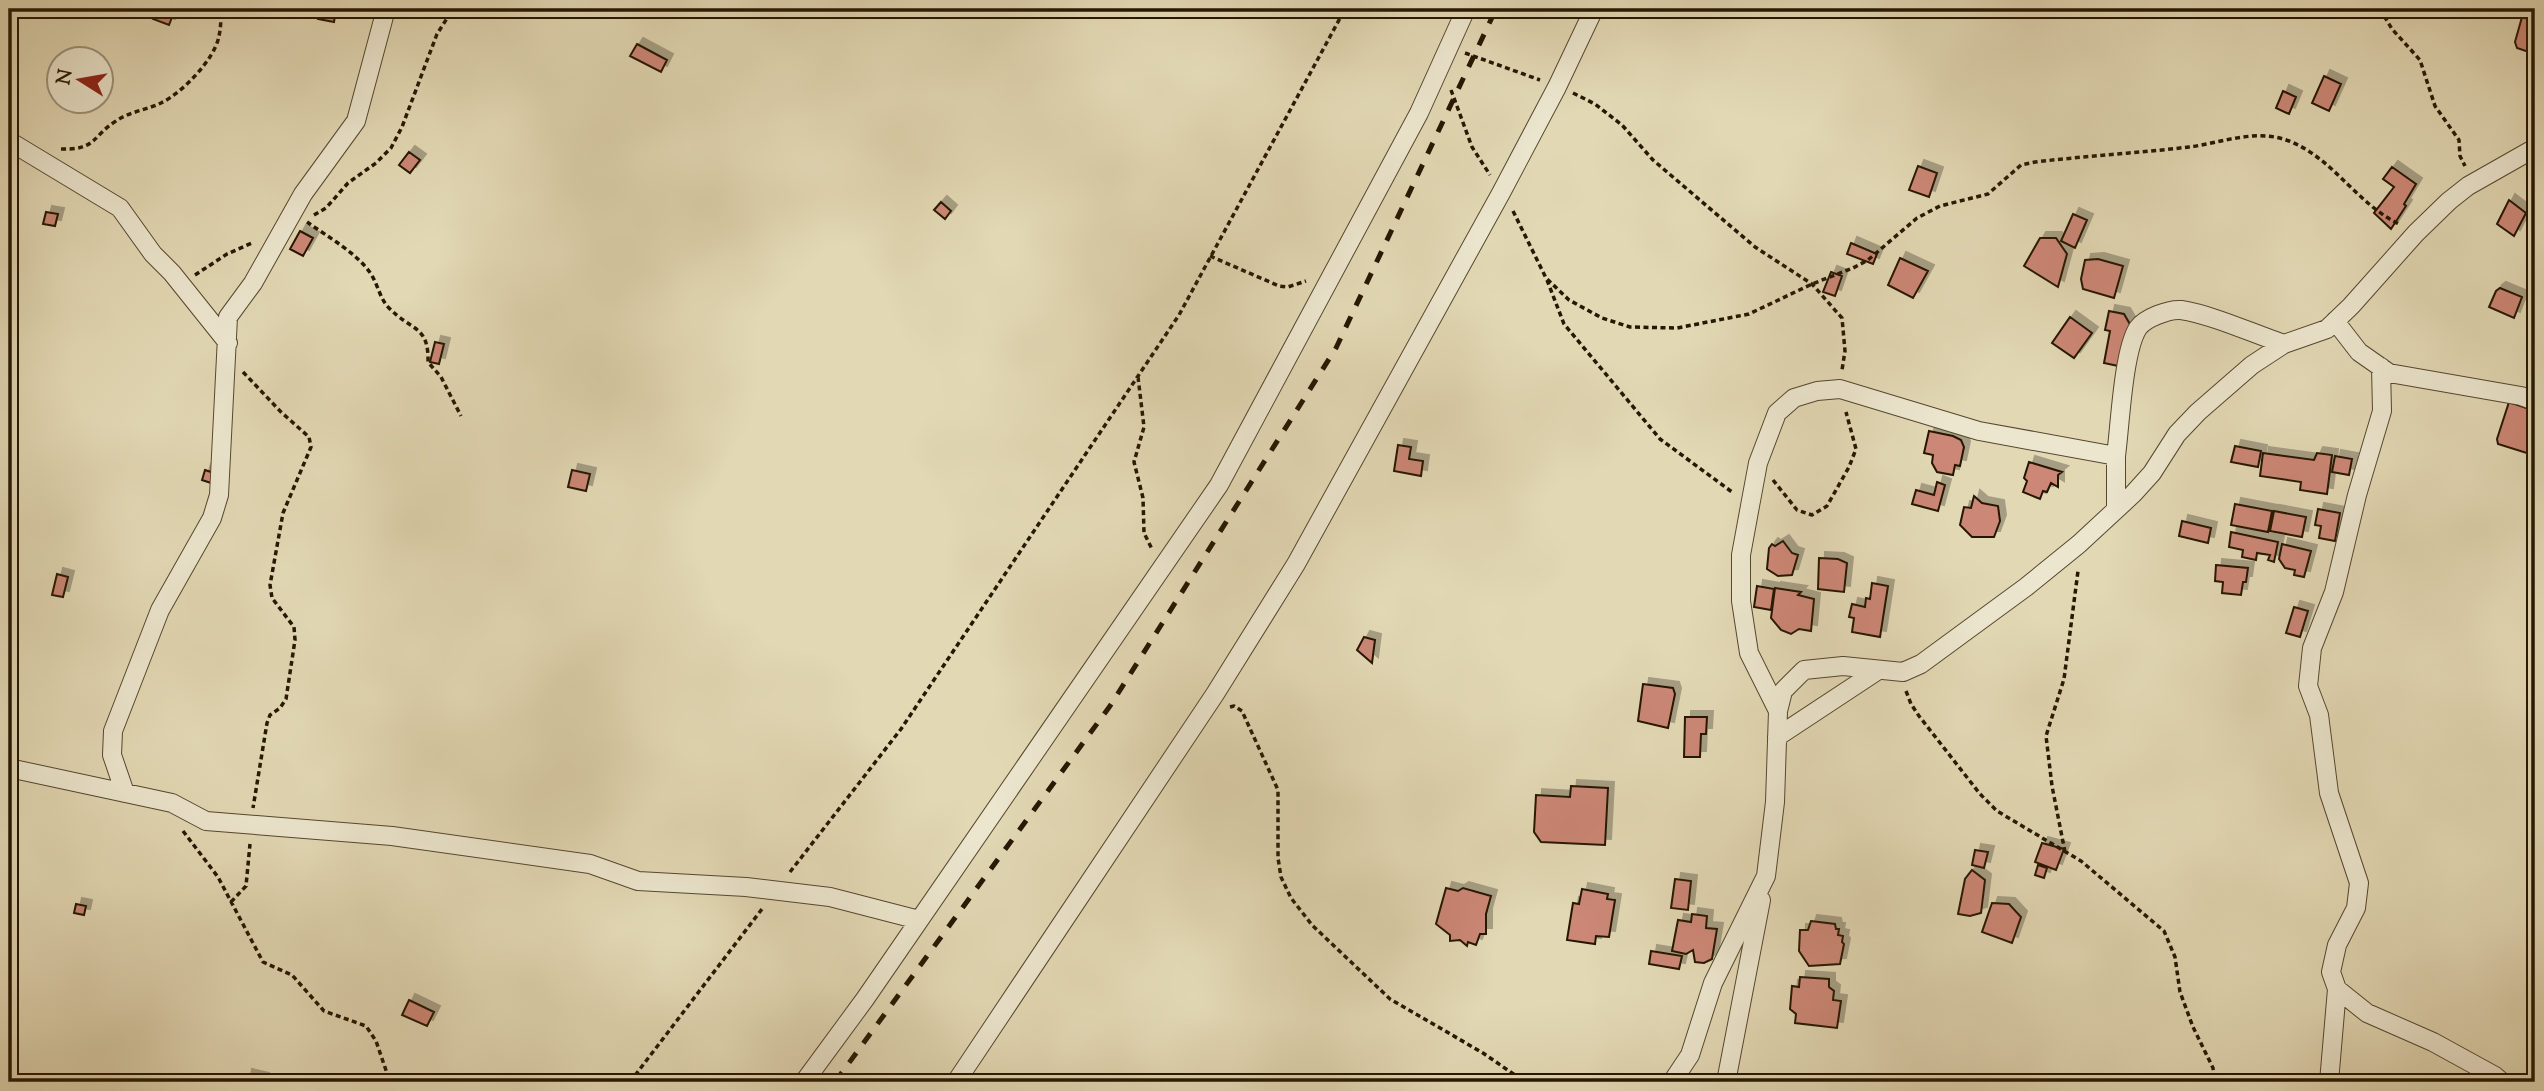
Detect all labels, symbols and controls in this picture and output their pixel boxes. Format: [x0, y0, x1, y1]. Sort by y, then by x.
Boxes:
north arrow [46, 46, 116, 116]
text: N [51, 67, 80, 87]

